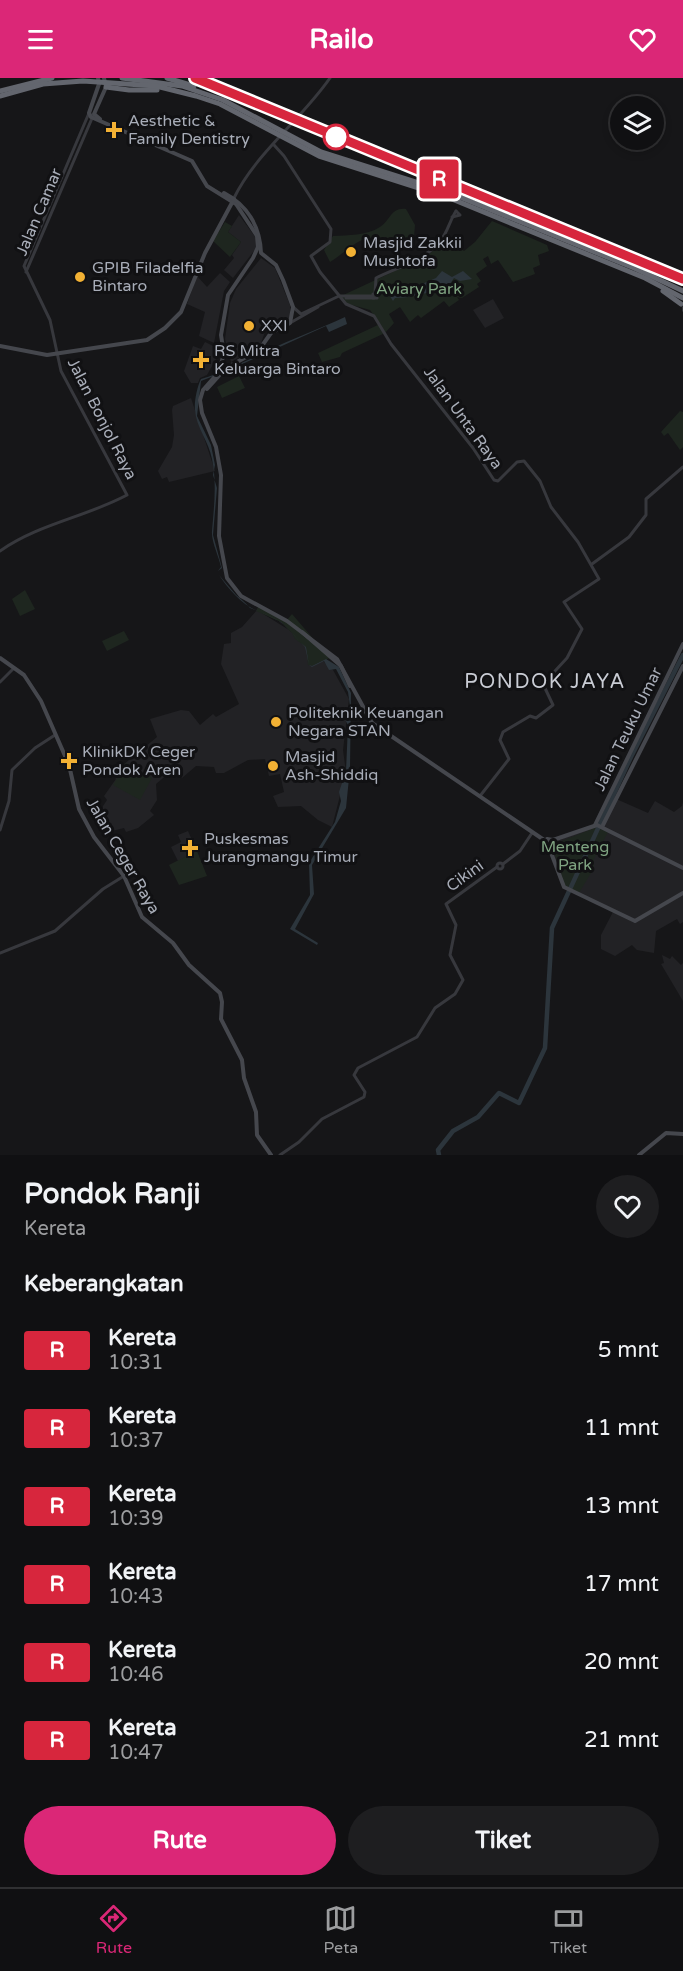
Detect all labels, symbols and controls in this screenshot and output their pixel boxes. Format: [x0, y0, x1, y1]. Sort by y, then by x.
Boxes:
icon: menu [24, 23, 57, 56]
text: Railo [309, 23, 374, 56]
icon: heart [626, 23, 659, 56]
map controls [610, 96, 664, 150]
button: layers [610, 96, 664, 150]
place label: Aesthetic & Family Dentistry [128, 111, 250, 149]
marker: Aesthetic & Family Dentistry [105, 121, 123, 139]
unlabelled marker [323, 124, 349, 150]
line badge: R [420, 160, 458, 198]
street label: Jalan Camar [12, 164, 67, 259]
text: R [432, 167, 446, 192]
place label: Masjid Zakkii Mushtofa [363, 233, 462, 271]
marker: Masjid Zakkii Mushtofa [344, 245, 358, 259]
place label: GPIB Filadelfia Bintaro [92, 258, 204, 296]
marker: GPIB Filadelfia Bintaro [73, 270, 87, 284]
park label: Aviary Park [376, 279, 462, 299]
place label: XXI [261, 316, 287, 336]
marker: XXI [242, 319, 256, 333]
place label: RS Mitra Keluarga Bintaro [214, 341, 341, 379]
marker: RS Mitra Keluarga Bintaro [192, 351, 210, 369]
street label: Jalan Bonjol Raya [63, 355, 141, 483]
street label: Jalan Unta Raya [419, 363, 507, 473]
street label: Jalan Teuku Umar [589, 663, 667, 794]
district label: PONDOK JAYA [464, 670, 626, 694]
place label: Politeknik Keuangan Negara STAN [288, 703, 444, 741]
marker: Politeknik Keuangan Negara STAN [269, 715, 283, 729]
place label: KlinikDK Ceger Pondok Aren [82, 742, 196, 780]
place label: Masjid Ash-Shiddiq [285, 747, 378, 785]
marker: KlinikDK Ceger Pondok Aren [60, 752, 78, 770]
marker: Masjid Ash-Shiddiq [266, 759, 280, 773]
street label: Jalan Ceger Raya [82, 795, 164, 917]
place label: Puskesmas Jurangmangu Timur [204, 829, 359, 867]
park label: Menteng Park [541, 837, 609, 875]
marker: Puskesmas Jurangmangu Timur [181, 839, 199, 857]
street label: Cikini [442, 856, 488, 896]
button: heart [596, 1175, 659, 1238]
text: Pondok Ranji [24, 1177, 201, 1211]
text: Kereta [24, 1217, 86, 1241]
text: Keberangkatan [24, 1271, 184, 1297]
text: Kereta [108, 1325, 177, 1351]
text: 5 mnt [598, 1337, 659, 1363]
text: R [50, 1338, 64, 1363]
text: 10:31 [108, 1351, 163, 1375]
text: Kereta [108, 1403, 177, 1429]
text: 11 mnt [584, 1415, 659, 1441]
text: R [50, 1416, 64, 1441]
text: 10:37 [108, 1429, 163, 1453]
text: Kereta [108, 1481, 177, 1507]
text: 13 mnt [584, 1493, 659, 1519]
text: R [50, 1494, 64, 1519]
text: 10:39 [108, 1507, 163, 1531]
text: Kereta [108, 1559, 177, 1585]
text: 17 mnt [584, 1571, 659, 1597]
text: R [50, 1572, 64, 1597]
text: 10:43 [108, 1585, 163, 1609]
text: Kereta [108, 1637, 177, 1663]
text: 20 mnt [584, 1649, 659, 1675]
text: R [50, 1650, 64, 1675]
text: 10:46 [108, 1663, 163, 1687]
text: Kereta [108, 1715, 177, 1741]
text: 21 mnt [584, 1727, 659, 1753]
text: R [50, 1728, 64, 1753]
text: 10:47 [108, 1741, 163, 1765]
button: Rute [24, 1806, 336, 1875]
button: Tiket [348, 1806, 659, 1875]
tab: Rute [96, 1902, 132, 1958]
tab: Peta [324, 1902, 358, 1958]
tab: Tiket [550, 1902, 587, 1958]

